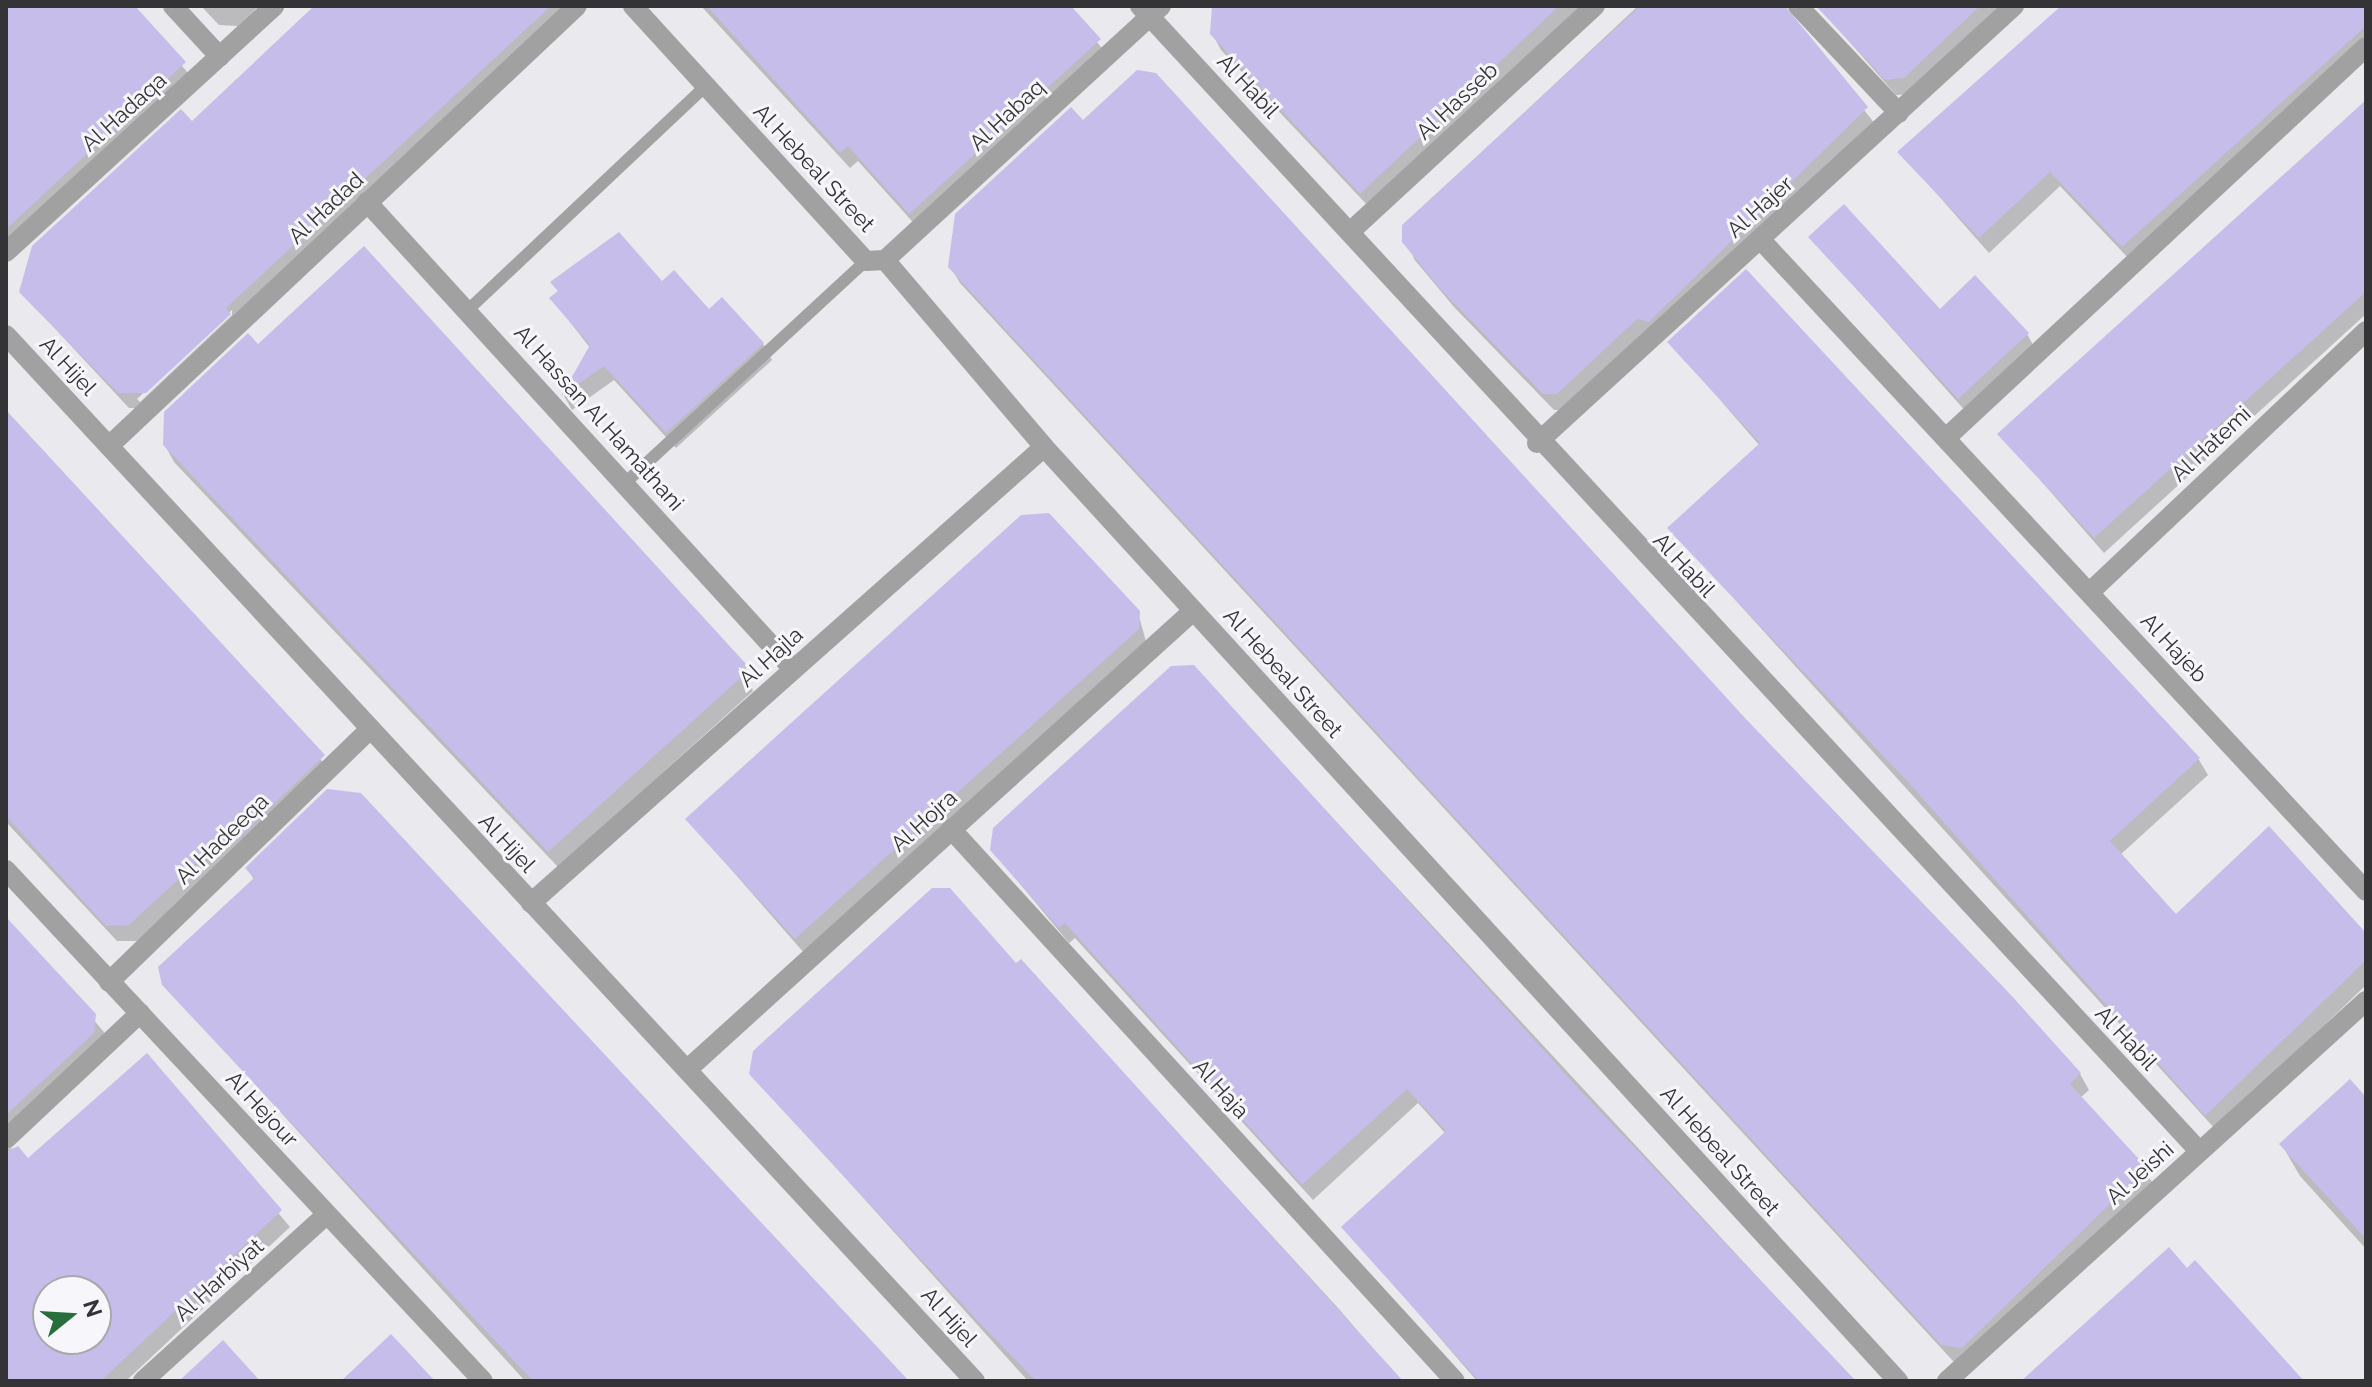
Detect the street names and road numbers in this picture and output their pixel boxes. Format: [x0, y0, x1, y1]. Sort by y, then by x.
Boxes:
street label: Al Habil [1211, 48, 1285, 124]
street label: Al Hasseb [1411, 56, 1503, 146]
street label: Al Hadaqa [76, 67, 172, 157]
street label: Al Habaq [964, 73, 1050, 157]
street label: Al Hebeal Street [748, 98, 880, 238]
street label: Al Hadad [283, 166, 369, 250]
street label: Al Hajer [1721, 170, 1799, 244]
street label: Al Hassan Al Hamathani [508, 319, 690, 517]
street label: Al Hijel [34, 331, 102, 401]
street label: Al Hatemi [2166, 400, 2256, 488]
street label: Al Habil [1647, 527, 1721, 603]
street label: Al Hebeal Street [1217, 602, 1349, 744]
street label: Al Hajeb [2135, 608, 2213, 688]
street label: Al Hajla [733, 621, 809, 693]
street label: Al Hojra [885, 784, 963, 858]
street label: Al Hadeeqa [170, 788, 274, 890]
street label: Al Hijel [473, 808, 541, 878]
street label: Al Habil [2089, 1000, 2163, 1076]
street label: Al Haja [1187, 1054, 1255, 1124]
street label: Al Hejour [220, 1066, 304, 1152]
street label: Al Hebeal Street [1654, 1080, 1786, 1222]
street label: Al Jeishi [2100, 1135, 2180, 1211]
street label: Al Harbiyat [169, 1233, 269, 1327]
street label: Al Hijel [915, 1282, 983, 1352]

